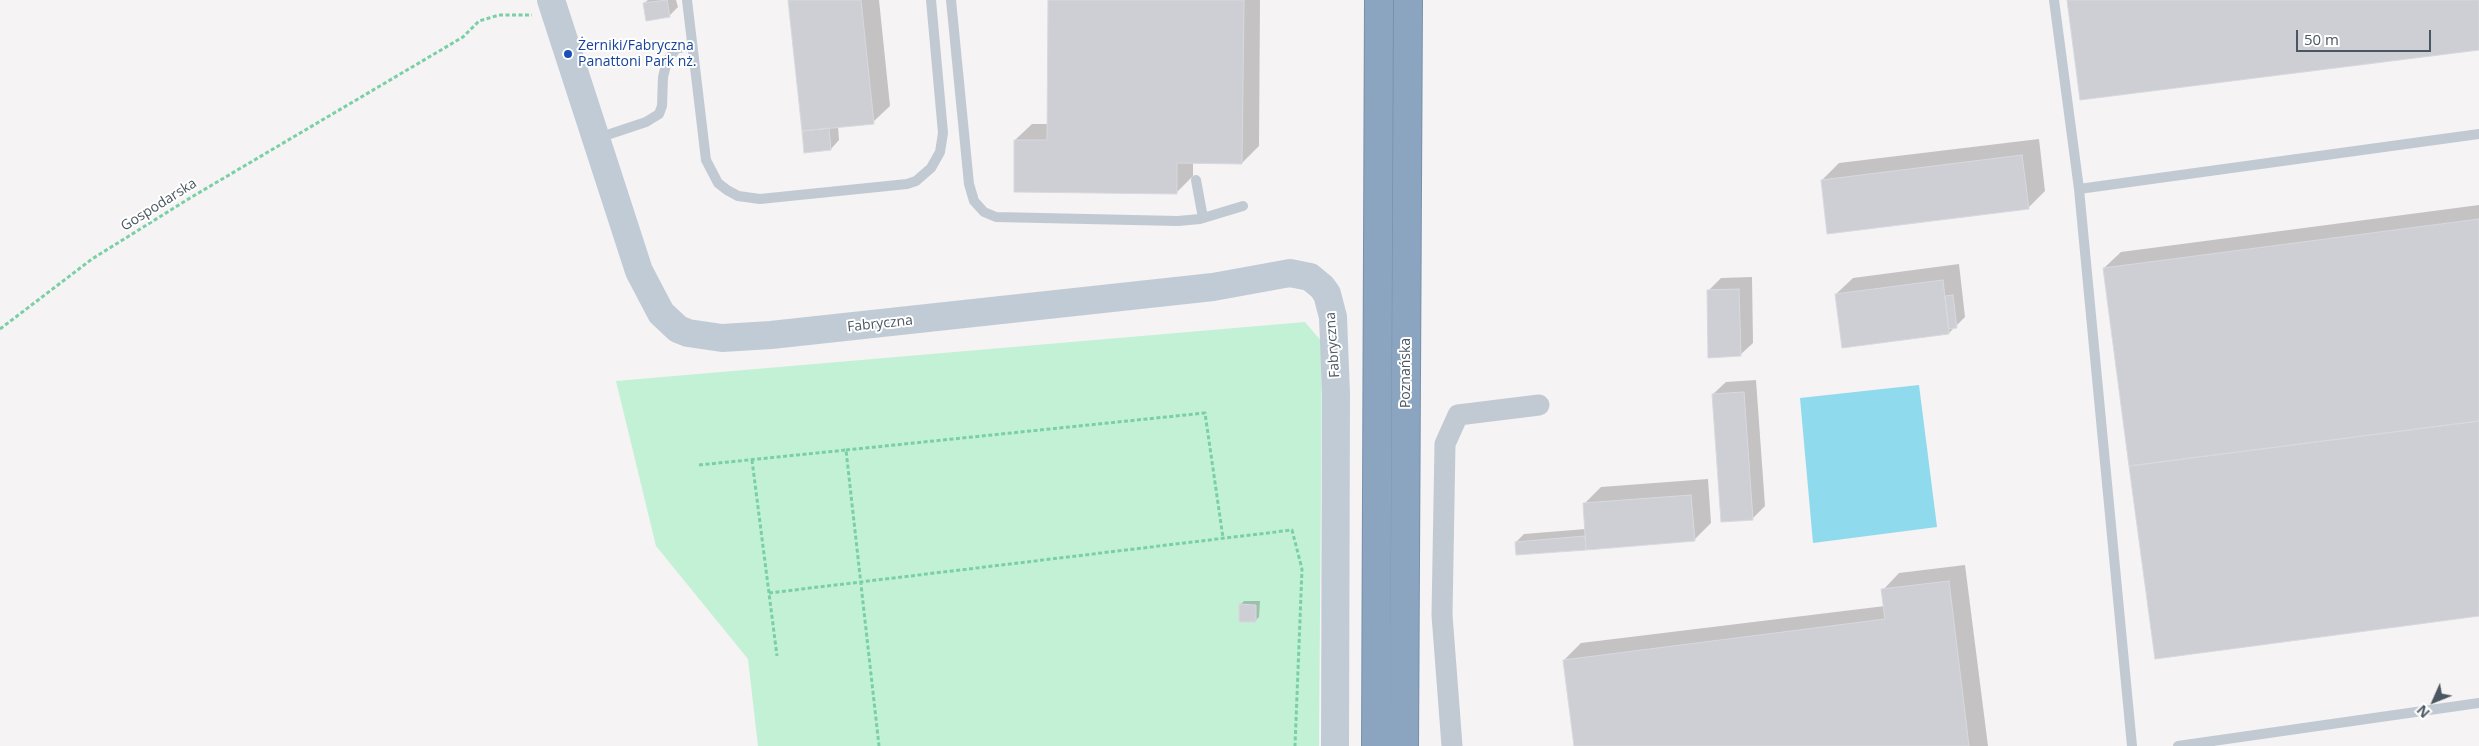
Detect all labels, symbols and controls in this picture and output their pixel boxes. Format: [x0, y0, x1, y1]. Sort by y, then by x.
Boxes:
scale bar [2299, 20, 2434, 52]
text: 50 m [2304, 29, 2339, 49]
place label: Żerniki/Fabryczna Panattoni Park nż. [578, 38, 696, 70]
marker: Żerniki/Fabryczna Panattoni Park nż. [562, 48, 574, 60]
street label: Gospodarska [118, 175, 200, 235]
street label: Fabryczna [846, 312, 914, 336]
street label: Fabryczna [1322, 312, 1344, 378]
street label: Poznańska [1398, 338, 1414, 408]
north arrow [2409, 676, 2459, 726]
text: N [2412, 701, 2434, 722]

